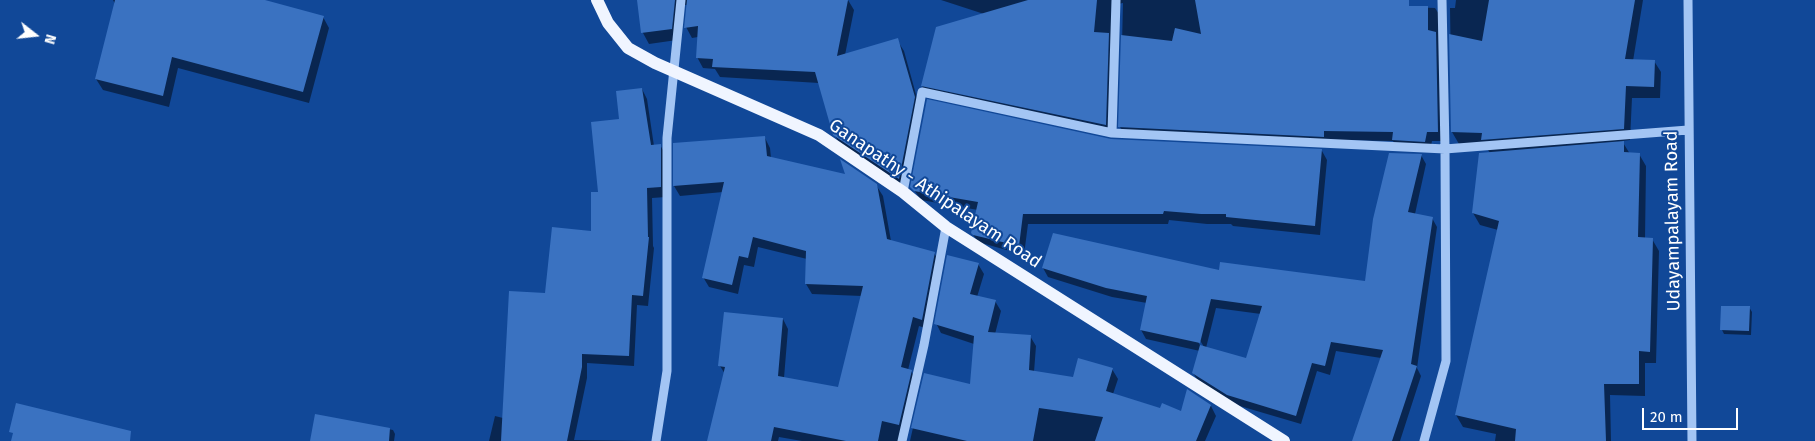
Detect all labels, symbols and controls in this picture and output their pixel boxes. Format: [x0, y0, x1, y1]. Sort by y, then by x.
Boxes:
north arrow [10, 10, 60, 60]
text: N [40, 32, 59, 46]
street label: Ganapathy - Athipalayam Road [825, 115, 1045, 273]
street label: Udayampalayam Road [1661, 130, 1685, 312]
scale bar [1645, 398, 1741, 430]
text: 20 m [1650, 408, 1683, 426]

